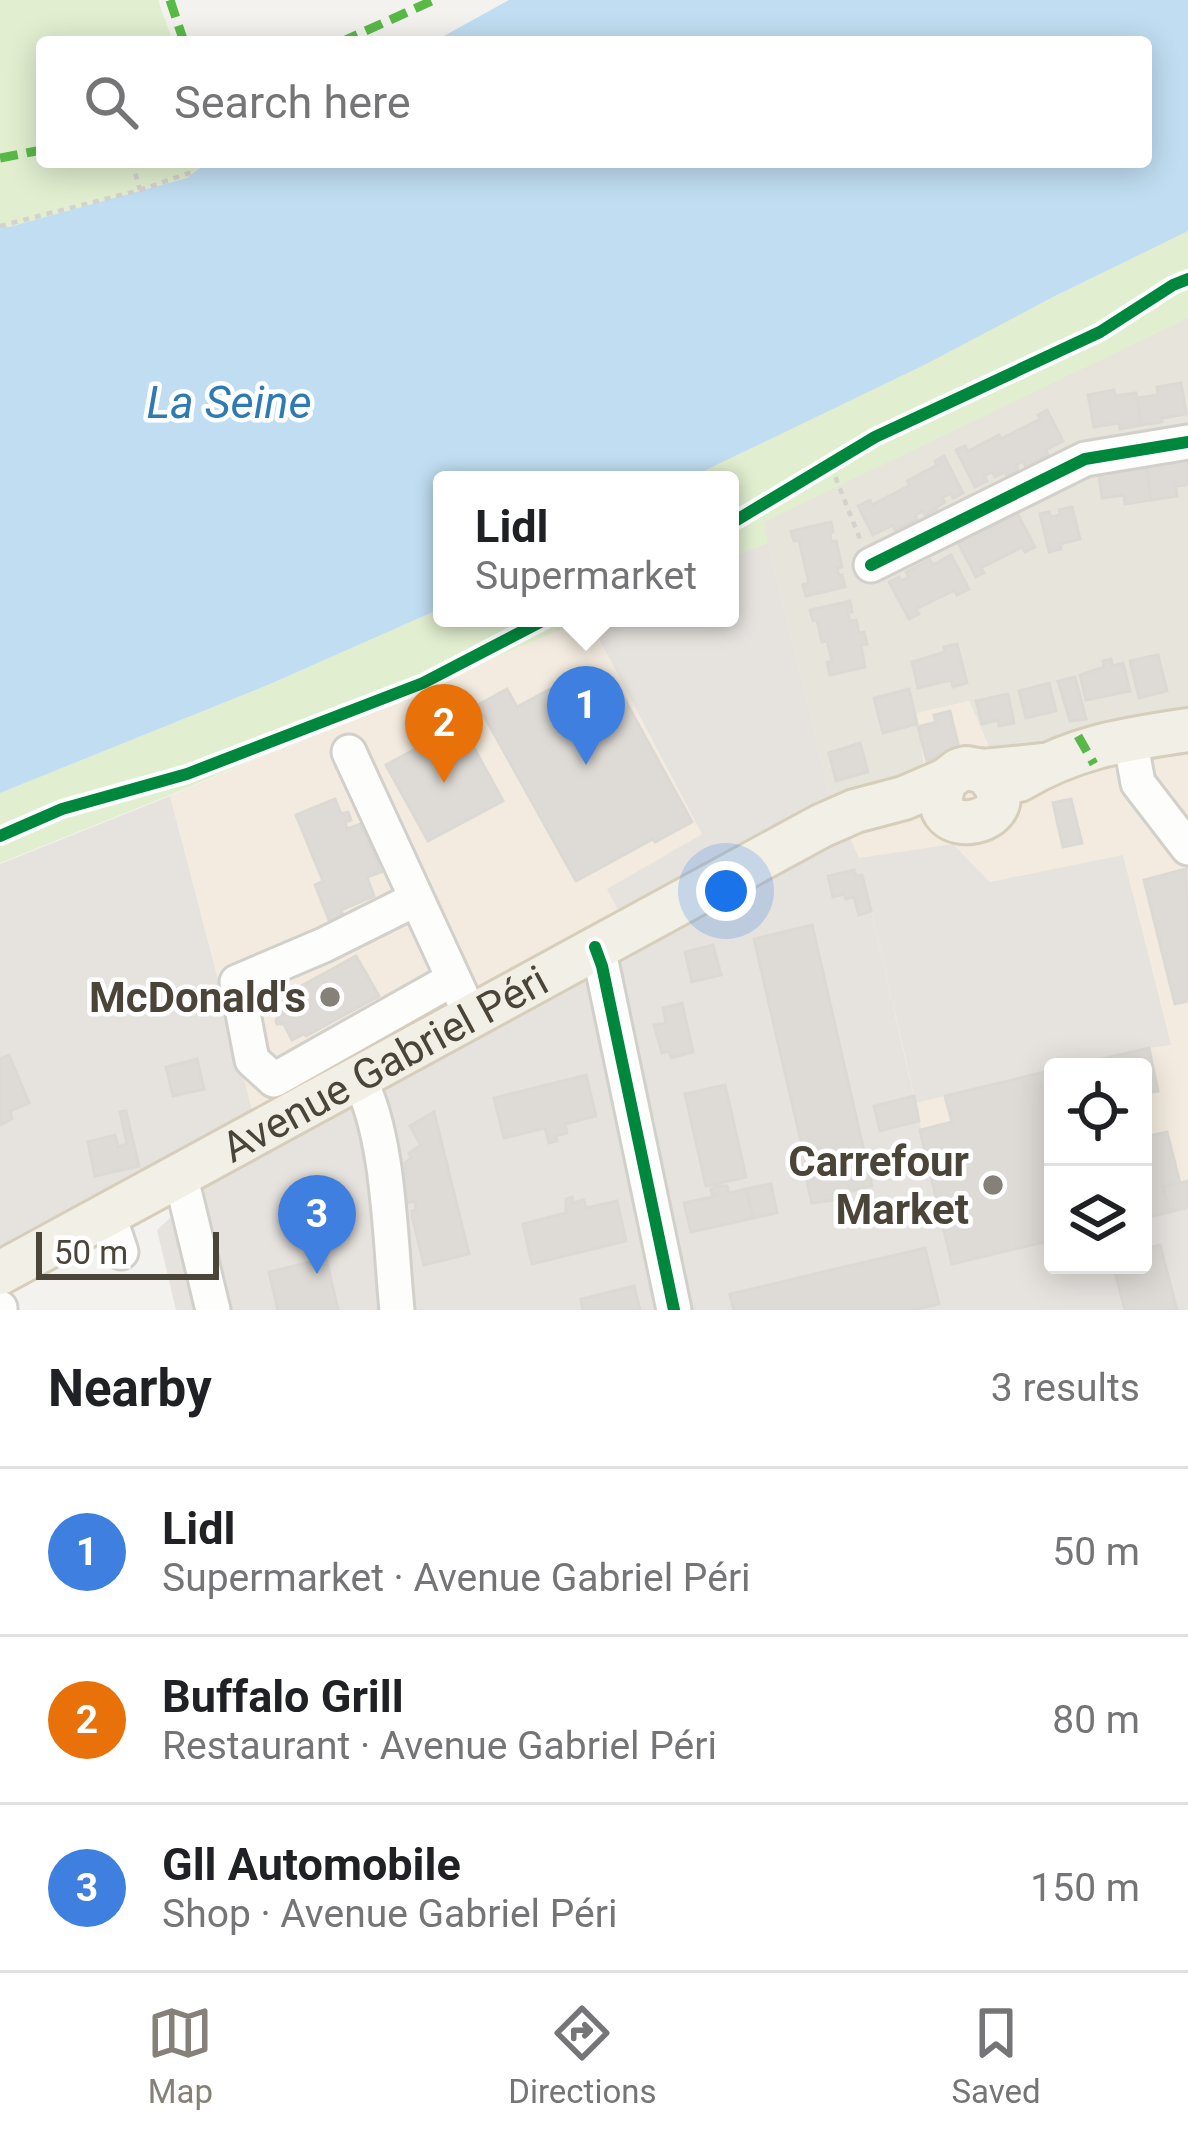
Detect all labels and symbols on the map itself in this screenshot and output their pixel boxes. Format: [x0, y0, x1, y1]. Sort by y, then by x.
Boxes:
water label: La Seine [146, 376, 312, 429]
pin: 1 [547, 666, 625, 765]
pin: 2 [405, 684, 483, 783]
your location [696, 861, 756, 921]
street label: Avenue Gabriel Péri [214, 956, 556, 1172]
place label: McDonald's [89, 973, 306, 1022]
marker: McDonald's [317, 984, 343, 1010]
place label: Carrefour Market [788, 1137, 969, 1234]
marker: Carrefour Market [980, 1172, 1006, 1198]
pin: 3 [278, 1175, 356, 1274]
scale bar [36, 1226, 219, 1279]

